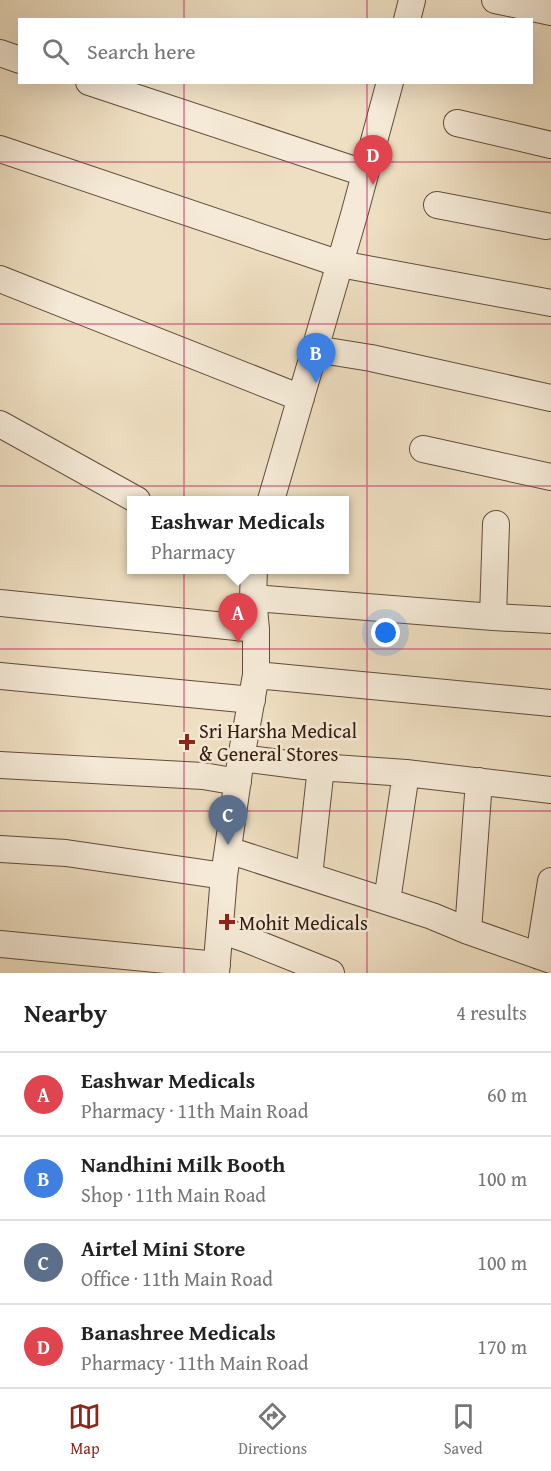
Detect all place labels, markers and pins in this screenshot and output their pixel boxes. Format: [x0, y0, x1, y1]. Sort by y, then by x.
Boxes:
pin: D [354, 136, 392, 185]
pin: B [296, 334, 336, 383]
pin: A [218, 594, 258, 643]
place label: Sri Harsha Medical & General Stores [199, 716, 357, 768]
marker: Sri Harsha Medical & General Stores [180, 735, 194, 749]
pin: C [208, 796, 248, 845]
place label: Mohit Medicals [239, 908, 368, 937]
marker: Mohit Medicals [220, 915, 234, 929]

